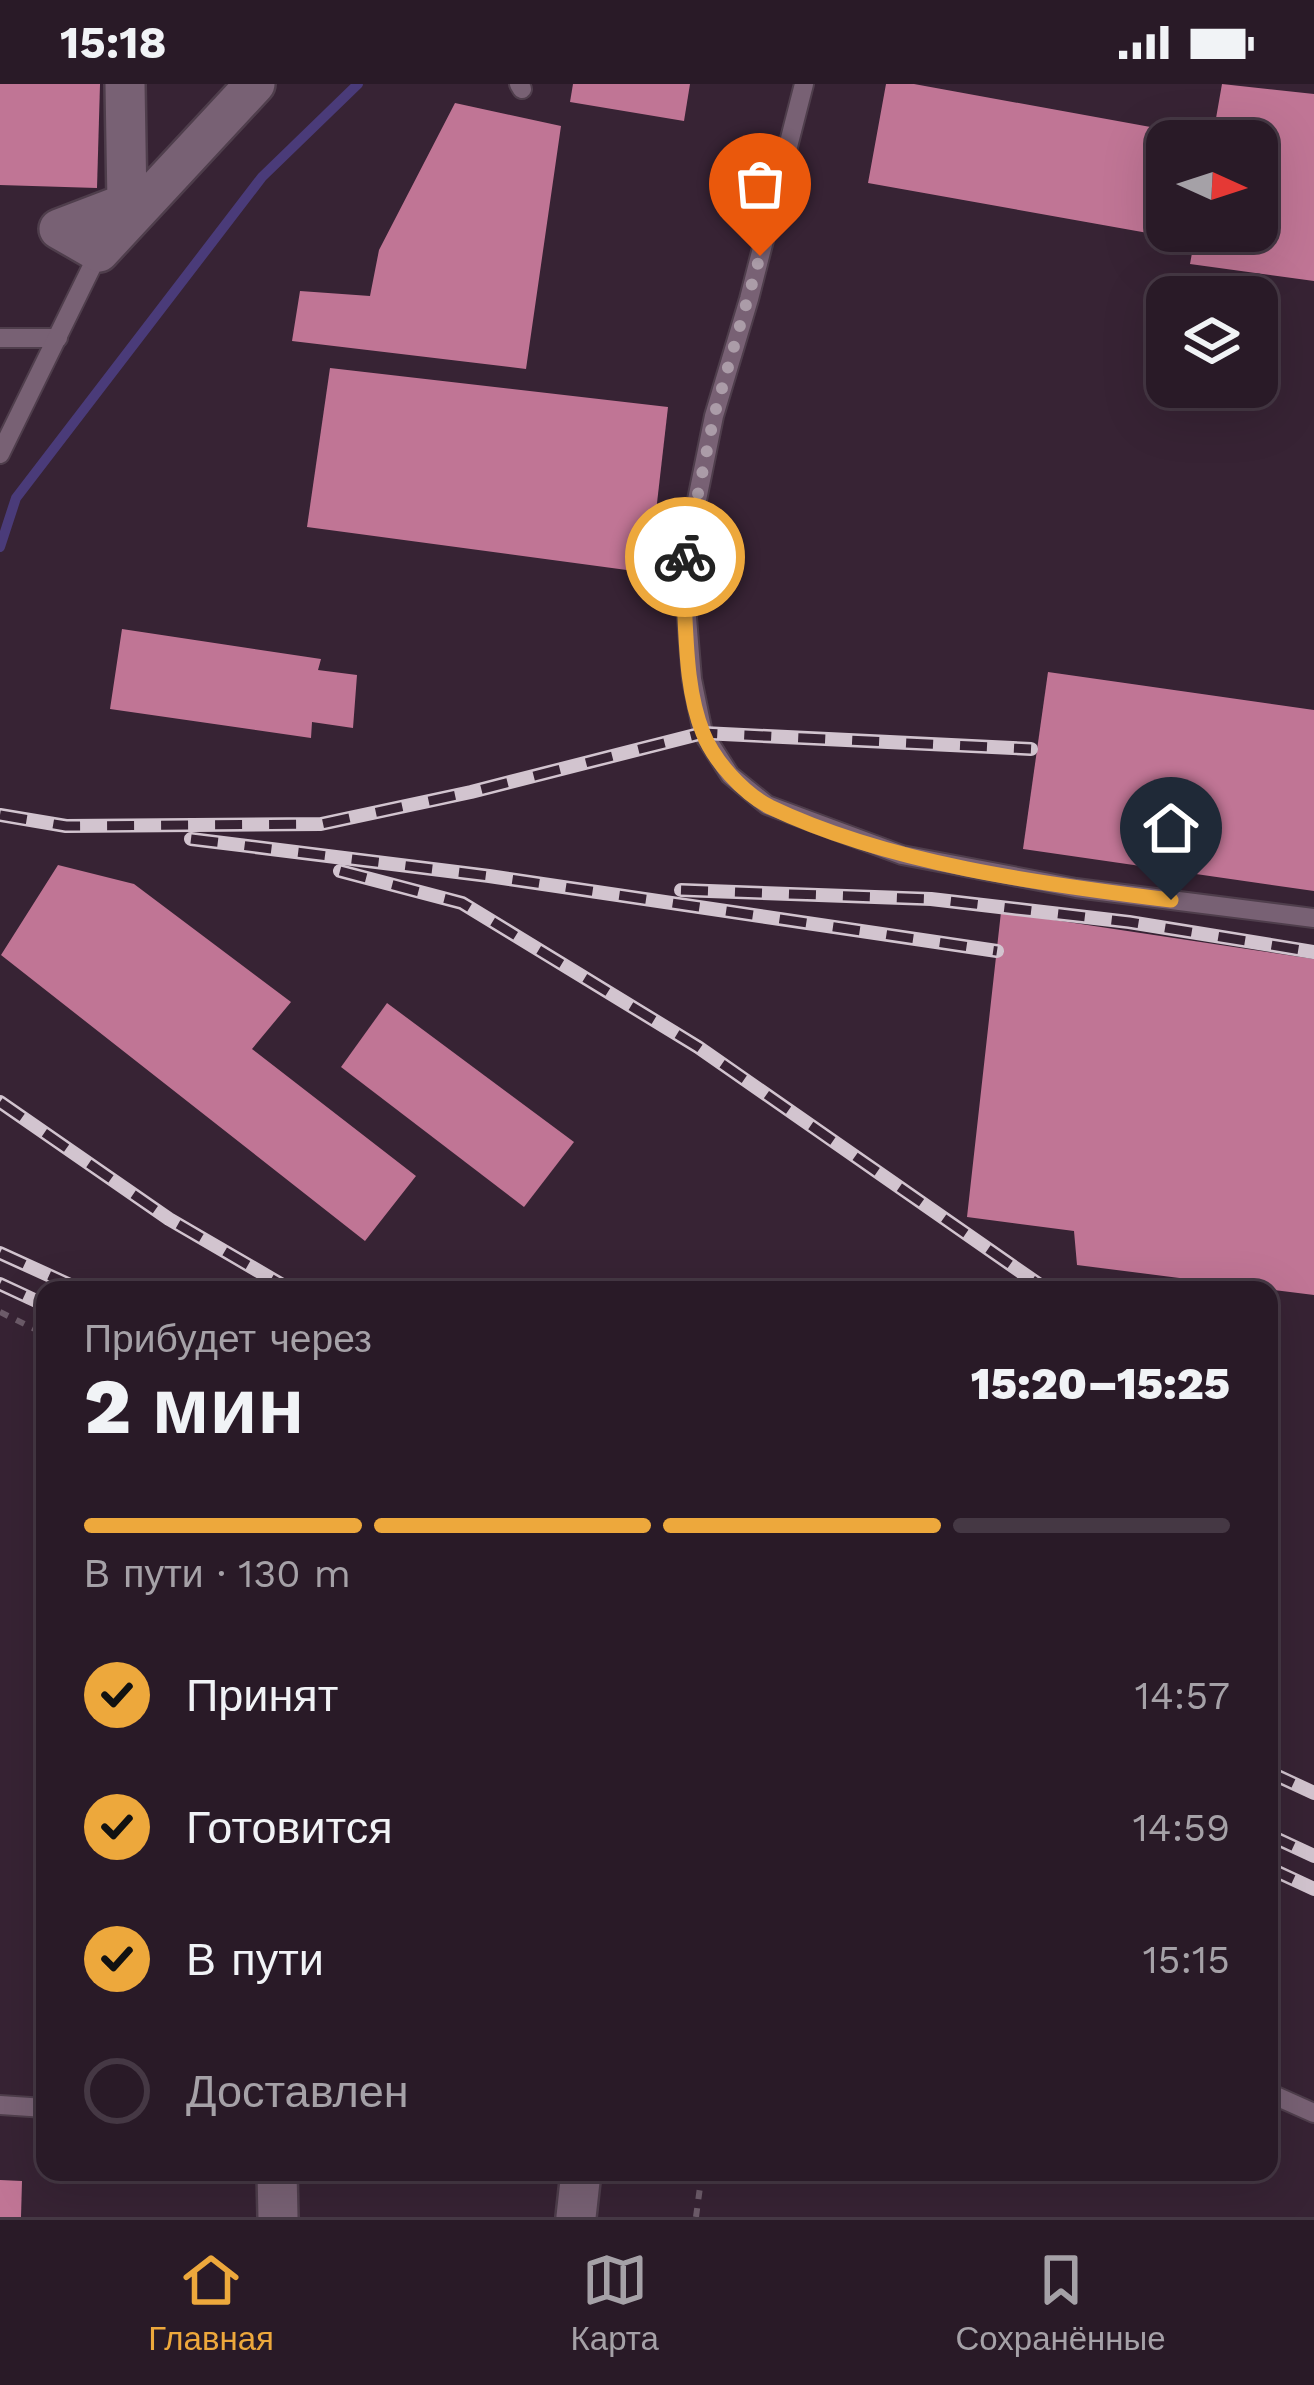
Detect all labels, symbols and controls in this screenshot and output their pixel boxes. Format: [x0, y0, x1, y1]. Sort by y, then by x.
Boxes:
text: 15:18 [60, 16, 167, 69]
north arrow [1146, 120, 1278, 252]
map controls [1146, 120, 1278, 408]
pin [709, 133, 811, 256]
icon: bag [727, 151, 793, 217]
button: layers [1146, 276, 1278, 408]
courier [625, 497, 745, 617]
icon: bike [652, 524, 718, 590]
pin [1120, 777, 1222, 900]
icon: home [1138, 795, 1204, 861]
text: Прибудет через [84, 1316, 372, 1361]
text: 15:20–15:25 [971, 1357, 1230, 1410]
text: 2 мин [84, 1360, 304, 1452]
text: В пути · 130 m [84, 1551, 351, 1596]
icon: check [84, 1662, 150, 1728]
text: Принят [186, 1669, 338, 1722]
text: 14:57 [1135, 1673, 1230, 1718]
icon: check [84, 1794, 150, 1860]
text: Готовится [186, 1801, 393, 1854]
text: 14:59 [1133, 1805, 1230, 1850]
icon: check [84, 1926, 150, 1992]
text: В пути [186, 1933, 324, 1986]
text: 15:15 [1143, 1937, 1230, 1982]
text: Доставлен [186, 2065, 409, 2118]
tab: Главная [148, 2247, 274, 2358]
tab: Карта [571, 2247, 659, 2358]
tab: Сохранённые [956, 2247, 1166, 2358]

